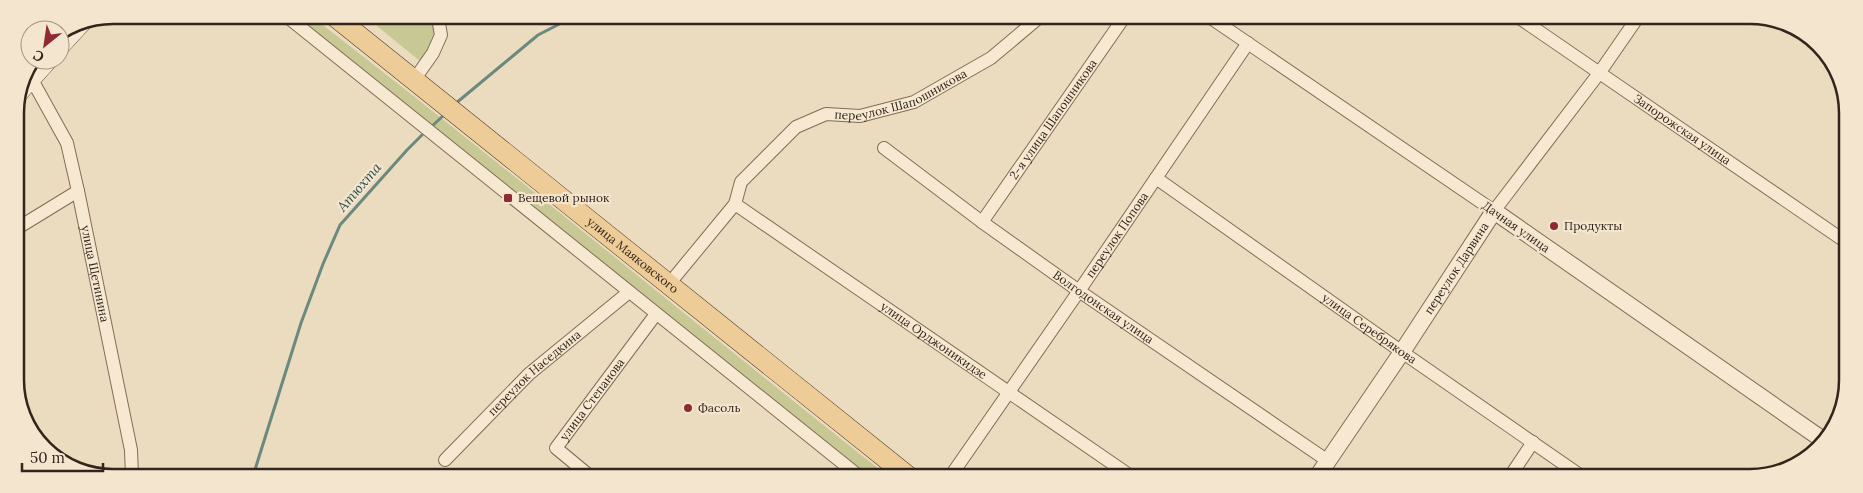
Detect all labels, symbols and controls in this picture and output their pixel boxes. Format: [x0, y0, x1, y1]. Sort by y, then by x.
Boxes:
north arrow [20, 20, 70, 70]
text: С [30, 46, 47, 66]
street label: 2-я улица Шапошникова [1006, 56, 1100, 182]
street label: переулок Шапошникова [834, 65, 969, 123]
street label: Запорожская улица [1631, 91, 1734, 168]
water label: Атюхта [332, 159, 385, 216]
street label: переулок Попова [1082, 189, 1151, 281]
place label: Вещевой рынок [518, 190, 610, 205]
marker: Вещевой рынок [502, 192, 514, 204]
street label: Дачная улица [1480, 198, 1553, 255]
street label: улица Маяковского [584, 214, 682, 296]
place label: Продукты [1564, 218, 1622, 233]
street label: переулок Дарвина [1421, 219, 1492, 317]
marker: Продукты [1548, 220, 1560, 232]
street label: улица Щетинина [78, 224, 113, 323]
street label: Волгодонская улица [1050, 267, 1157, 347]
street label: улица Серебрякова [1319, 290, 1420, 367]
street label: улица Орджоникидзе [878, 298, 990, 382]
street label: переулок Наседкина [484, 327, 584, 419]
street label: улица Степанова [556, 355, 627, 443]
place label: Фасоль [698, 400, 741, 415]
marker: Фасоль [682, 402, 694, 414]
scale bar [22, 440, 104, 472]
text: 50 m [30, 448, 65, 467]

